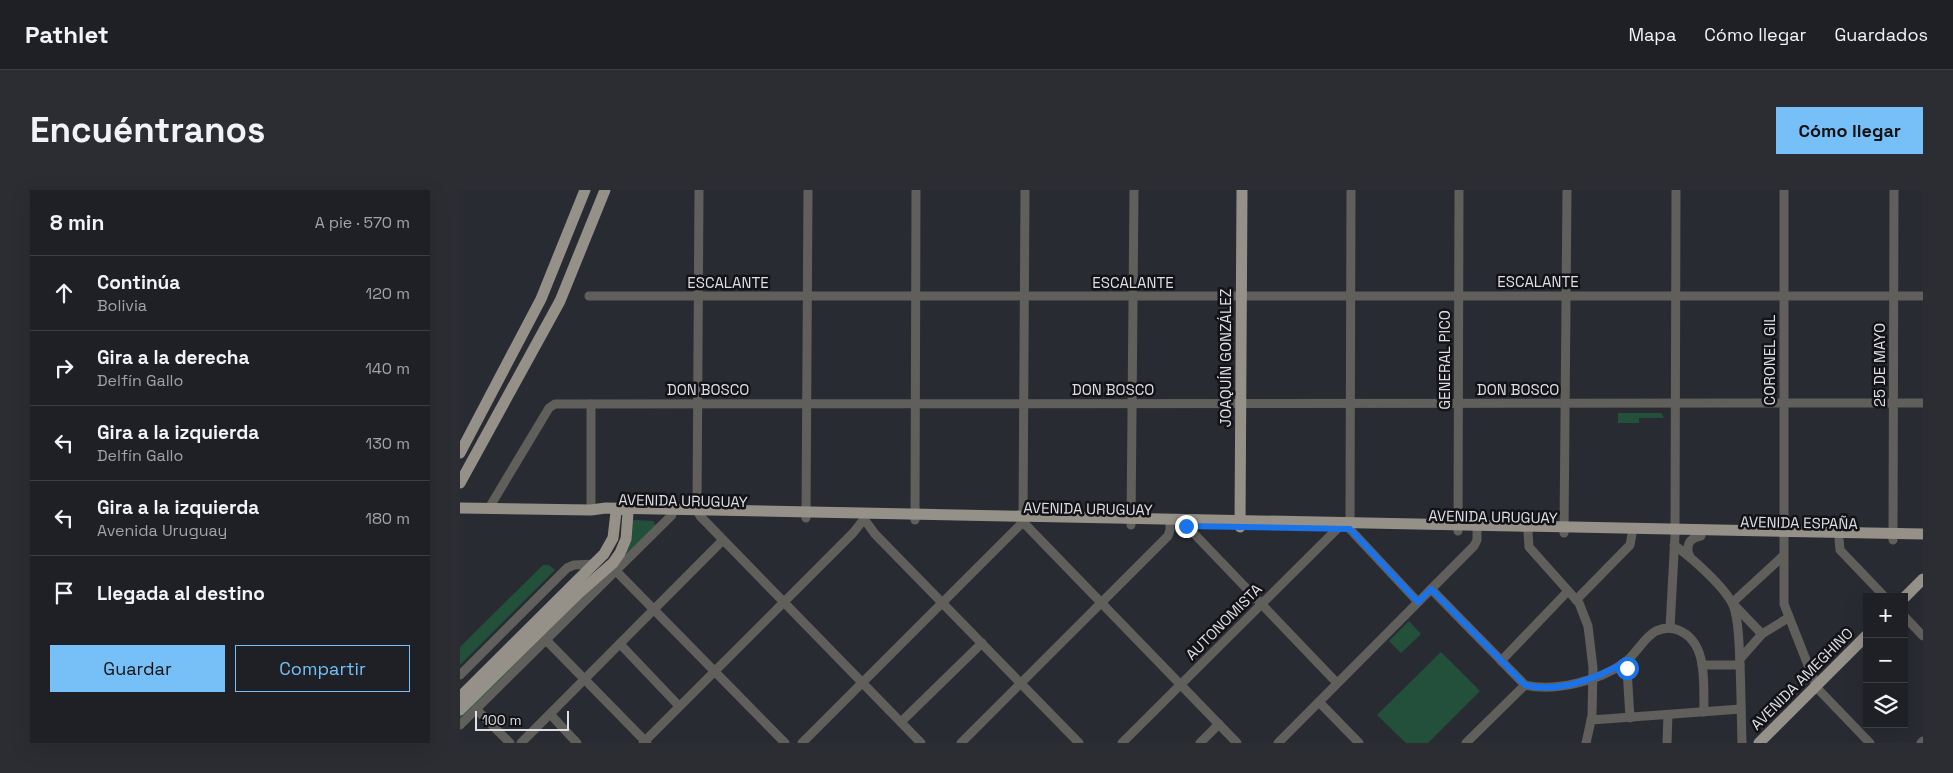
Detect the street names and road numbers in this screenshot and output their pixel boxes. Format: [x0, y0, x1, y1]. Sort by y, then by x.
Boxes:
street label: ESCALANTE [1497, 272, 1579, 291]
street label: ESCALANTE [687, 273, 769, 292]
street label: ESCALANTE [1092, 273, 1174, 292]
street label: JOAQUÍN GONZÁLEZ [1216, 289, 1235, 427]
street label: GENERAL PICO [1435, 310, 1454, 410]
street label: CORONEL GIL [1760, 315, 1779, 405]
street label: 25 DE MAYO [1870, 323, 1889, 407]
street label: DON BOSCO [667, 380, 749, 399]
street label: DON BOSCO [1072, 380, 1154, 399]
street label: DON BOSCO [1477, 380, 1559, 399]
street label: AVENIDA URUGUAY [618, 490, 748, 511]
street label: AVENIDA URUGUAY [1023, 498, 1153, 519]
street label: AVENIDA URUGUAY [1428, 506, 1558, 527]
street label: AVENIDA ESPAÑA [1740, 512, 1859, 533]
street label: AUTONOMISTA [1182, 579, 1266, 664]
street label: AVENIDA AMEGHINO [1746, 623, 1857, 734]

